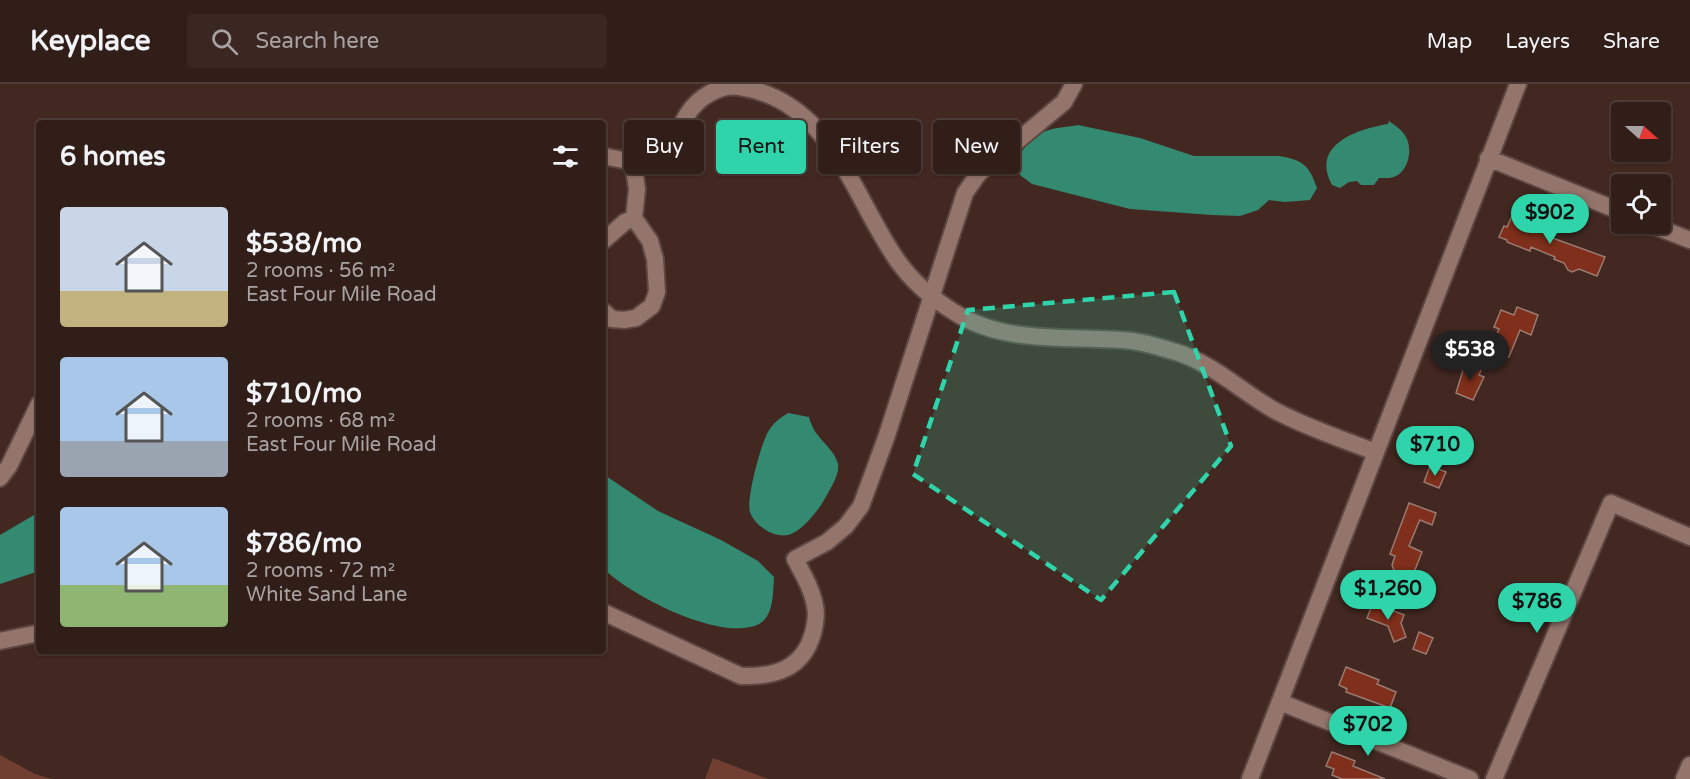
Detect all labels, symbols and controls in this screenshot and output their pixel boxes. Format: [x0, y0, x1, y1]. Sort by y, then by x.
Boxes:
search box [187, 14, 607, 68]
text: Keyplace [30, 24, 151, 58]
icon: search [208, 25, 241, 58]
text: Search here [256, 28, 379, 54]
text: Map [1427, 29, 1472, 54]
text: Layers [1505, 29, 1570, 54]
text: Share [1603, 29, 1660, 54]
north arrow [1611, 102, 1671, 162]
map controls [1611, 102, 1671, 234]
chip: Buy [624, 120, 704, 174]
chip: Rent [716, 120, 806, 174]
chip: Filters [818, 120, 921, 174]
chip: New [933, 120, 1020, 174]
icon: filters [549, 140, 582, 173]
text: 6 homes [60, 141, 166, 172]
button: locate [1611, 174, 1671, 234]
pin: $902 [1514, 194, 1586, 245]
text: $902 [1525, 201, 1575, 225]
text: $538/mo [246, 228, 362, 259]
icon: home [108, 231, 180, 303]
text: 2 rooms · 56 m² [246, 259, 395, 283]
text: East Four Mile Road [246, 283, 437, 307]
pin: $538 [1434, 331, 1506, 382]
text: $538 [1445, 338, 1495, 362]
text: $710/mo [246, 378, 362, 409]
icon: home [108, 381, 180, 453]
text: 2 rooms · 68 m² [246, 409, 395, 433]
pin: $710 [1399, 426, 1471, 477]
text: East Four Mile Road [246, 433, 437, 457]
text: $710 [1410, 433, 1460, 457]
text: $786/mo [246, 528, 362, 559]
icon: home [108, 531, 180, 603]
text: 2 rooms · 72 m² [246, 559, 395, 583]
pin: $1,260 [1339, 570, 1437, 621]
text: $1,260 [1354, 577, 1422, 601]
text: White Sand Lane [246, 583, 407, 607]
pin: $786 [1501, 583, 1573, 634]
text: $786 [1512, 590, 1562, 614]
pin: $702 [1332, 706, 1404, 757]
text: $702 [1343, 713, 1393, 737]

